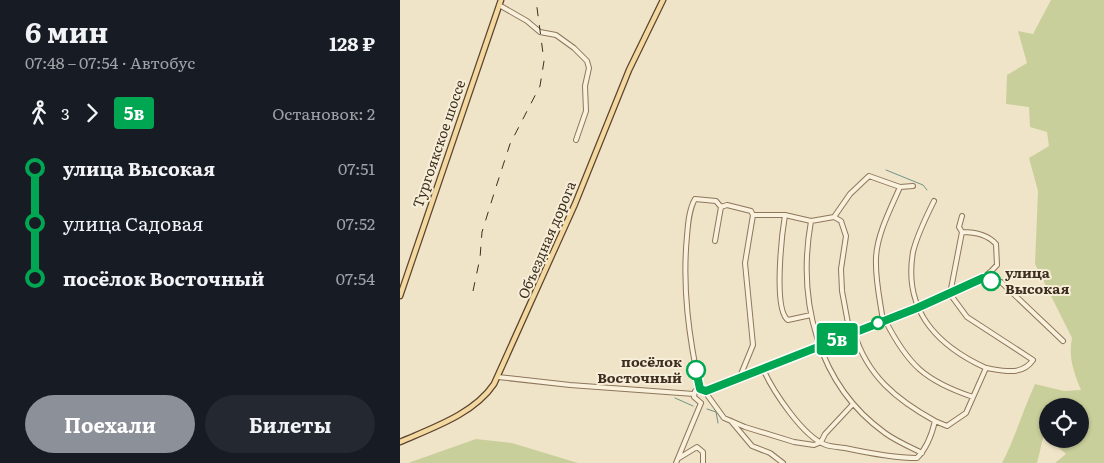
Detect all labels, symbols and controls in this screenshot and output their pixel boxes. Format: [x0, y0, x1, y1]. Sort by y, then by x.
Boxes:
text: 6 мин [25, 10, 108, 52]
text: 128 ₽ [329, 29, 375, 57]
text: 07:48 – 07:54 · Автобус [25, 50, 195, 74]
street label: Тургоякское шоссе [407, 77, 469, 210]
icon: walk [25, 99, 53, 127]
icon: forward [78, 99, 106, 127]
text: 5в [124, 99, 144, 126]
text: 3 [61, 101, 70, 125]
text: Остановок: 2 [272, 101, 375, 125]
text: улица Высокая [63, 154, 215, 182]
text: 07:51 [338, 156, 375, 180]
street label: Объездная дорога [512, 177, 580, 302]
text: улица Садовая [63, 209, 203, 237]
text: 07:52 [337, 211, 375, 235]
place label: улица Высокая [1005, 262, 1069, 298]
text: посёлок Восточный [63, 264, 265, 292]
text: 07:54 [336, 266, 375, 290]
marker: улица Высокая [981, 271, 1001, 291]
unlabelled marker [871, 316, 885, 330]
line badge: 5в [814, 323, 860, 355]
text: 5в [827, 325, 847, 352]
place label: посёлок Восточный [597, 351, 682, 387]
marker: посёлок Восточный [686, 360, 706, 380]
button: Поехали [25, 395, 195, 453]
button: Билеты [205, 395, 375, 453]
map controls [1039, 398, 1089, 448]
button: locate [1039, 398, 1089, 448]

